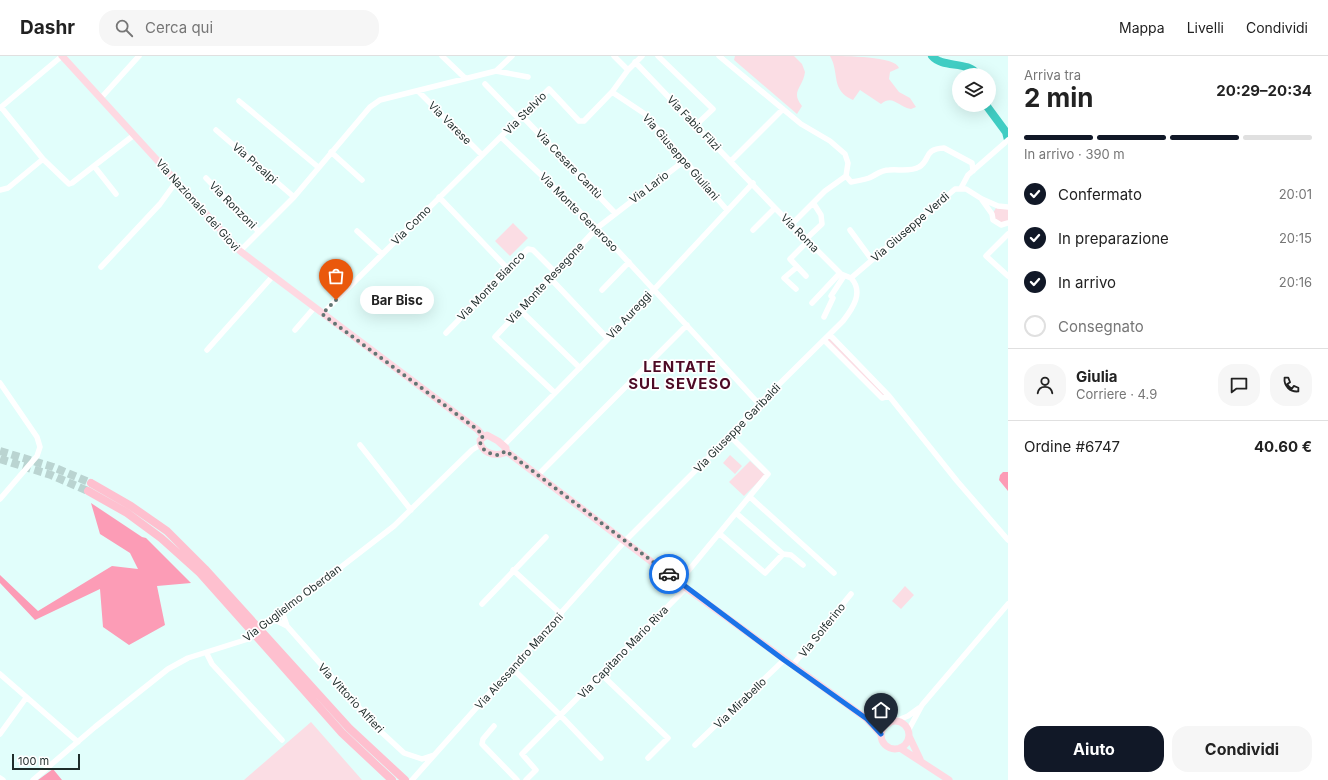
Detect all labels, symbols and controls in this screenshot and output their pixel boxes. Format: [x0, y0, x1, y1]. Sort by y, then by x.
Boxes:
search box [99, 10, 379, 46]
text: Dashr [20, 16, 75, 39]
icon: search [113, 17, 135, 39]
text: Cerca qui [145, 18, 213, 37]
text: Mappa [1119, 19, 1165, 36]
text: Livelli [1187, 19, 1224, 36]
text: Condividi [1246, 19, 1308, 36]
text: Arriva tra [1024, 67, 1081, 83]
map controls [952, 68, 996, 112]
button: layers [952, 68, 996, 112]
text: 20:29–20:34 [1216, 81, 1312, 100]
text: 2 min [1024, 82, 1094, 113]
street label: Via Stelvio [501, 88, 550, 137]
street label: Via Fabio Filzi [664, 92, 724, 154]
street label: Via Varese [425, 98, 475, 148]
street label: Via Giuseppe Giuliani [640, 111, 722, 203]
street label: Via Cesare Cantù [533, 127, 605, 201]
street label: Via Prealpi [230, 140, 280, 186]
text: In arrivo · 390 m [1024, 146, 1125, 162]
street label: Via Nazionale dei Giovi [153, 156, 243, 254]
street label: Via Lario [627, 167, 672, 206]
street label: Via Monte Generoso [537, 170, 622, 255]
street label: Via Ronzoni [206, 178, 260, 232]
icon: check [1024, 183, 1046, 205]
text: Confermato [1058, 185, 1142, 204]
text: 20:01 [1279, 186, 1312, 202]
street label: Via Giuseppe Verdi [868, 189, 952, 265]
street label: Via Como [388, 202, 434, 248]
street label: Via Roma [778, 211, 822, 255]
icon: check [1024, 227, 1046, 249]
text: In preparazione [1058, 229, 1169, 248]
text: 20:15 [1279, 230, 1312, 246]
street label: Via Monte Resegone [503, 239, 587, 327]
street label: Via Monte Bianco [454, 248, 528, 324]
pin [319, 259, 353, 300]
icon: bag [325, 265, 347, 287]
icon: check [1024, 271, 1046, 293]
text: In arrivo [1058, 273, 1116, 292]
text: 20:16 [1279, 274, 1312, 290]
callout: Bar Bisc [360, 286, 434, 314]
street label: Via Aureggi [603, 288, 655, 342]
text: Bar Bisc [371, 292, 423, 308]
text: Consegnato [1058, 317, 1144, 336]
district label: LENTATE SUL SEVESO [628, 357, 732, 393]
button: person [1024, 364, 1066, 406]
button: chat [1218, 364, 1260, 406]
button: phone [1270, 364, 1312, 406]
text: Giulia [1076, 367, 1118, 386]
street label: Via Giuseppe Garibaldi [691, 380, 783, 476]
text: Corriere · 4.9 [1076, 386, 1157, 402]
text: Ordine #6747 [1024, 437, 1120, 456]
text: 40.60 € [1254, 437, 1312, 456]
courier [649, 554, 689, 594]
street label: Via Guglielmo Oberdan [240, 561, 344, 645]
icon: car [658, 563, 680, 585]
street label: Via Solferino [796, 600, 848, 660]
street label: Via Capitano Mario Riva [575, 603, 671, 701]
street label: Via Alessandro Manzoni [472, 610, 566, 712]
street label: Via Vittorio Alfieri [315, 660, 387, 736]
street label: Via Mirabello [711, 674, 769, 731]
pin [864, 693, 898, 734]
icon: home [870, 699, 892, 721]
button: Aiuto [1024, 726, 1164, 772]
button: Condividi [1172, 726, 1312, 772]
scale bar [12, 752, 80, 771]
text: 100 m [18, 754, 49, 768]

